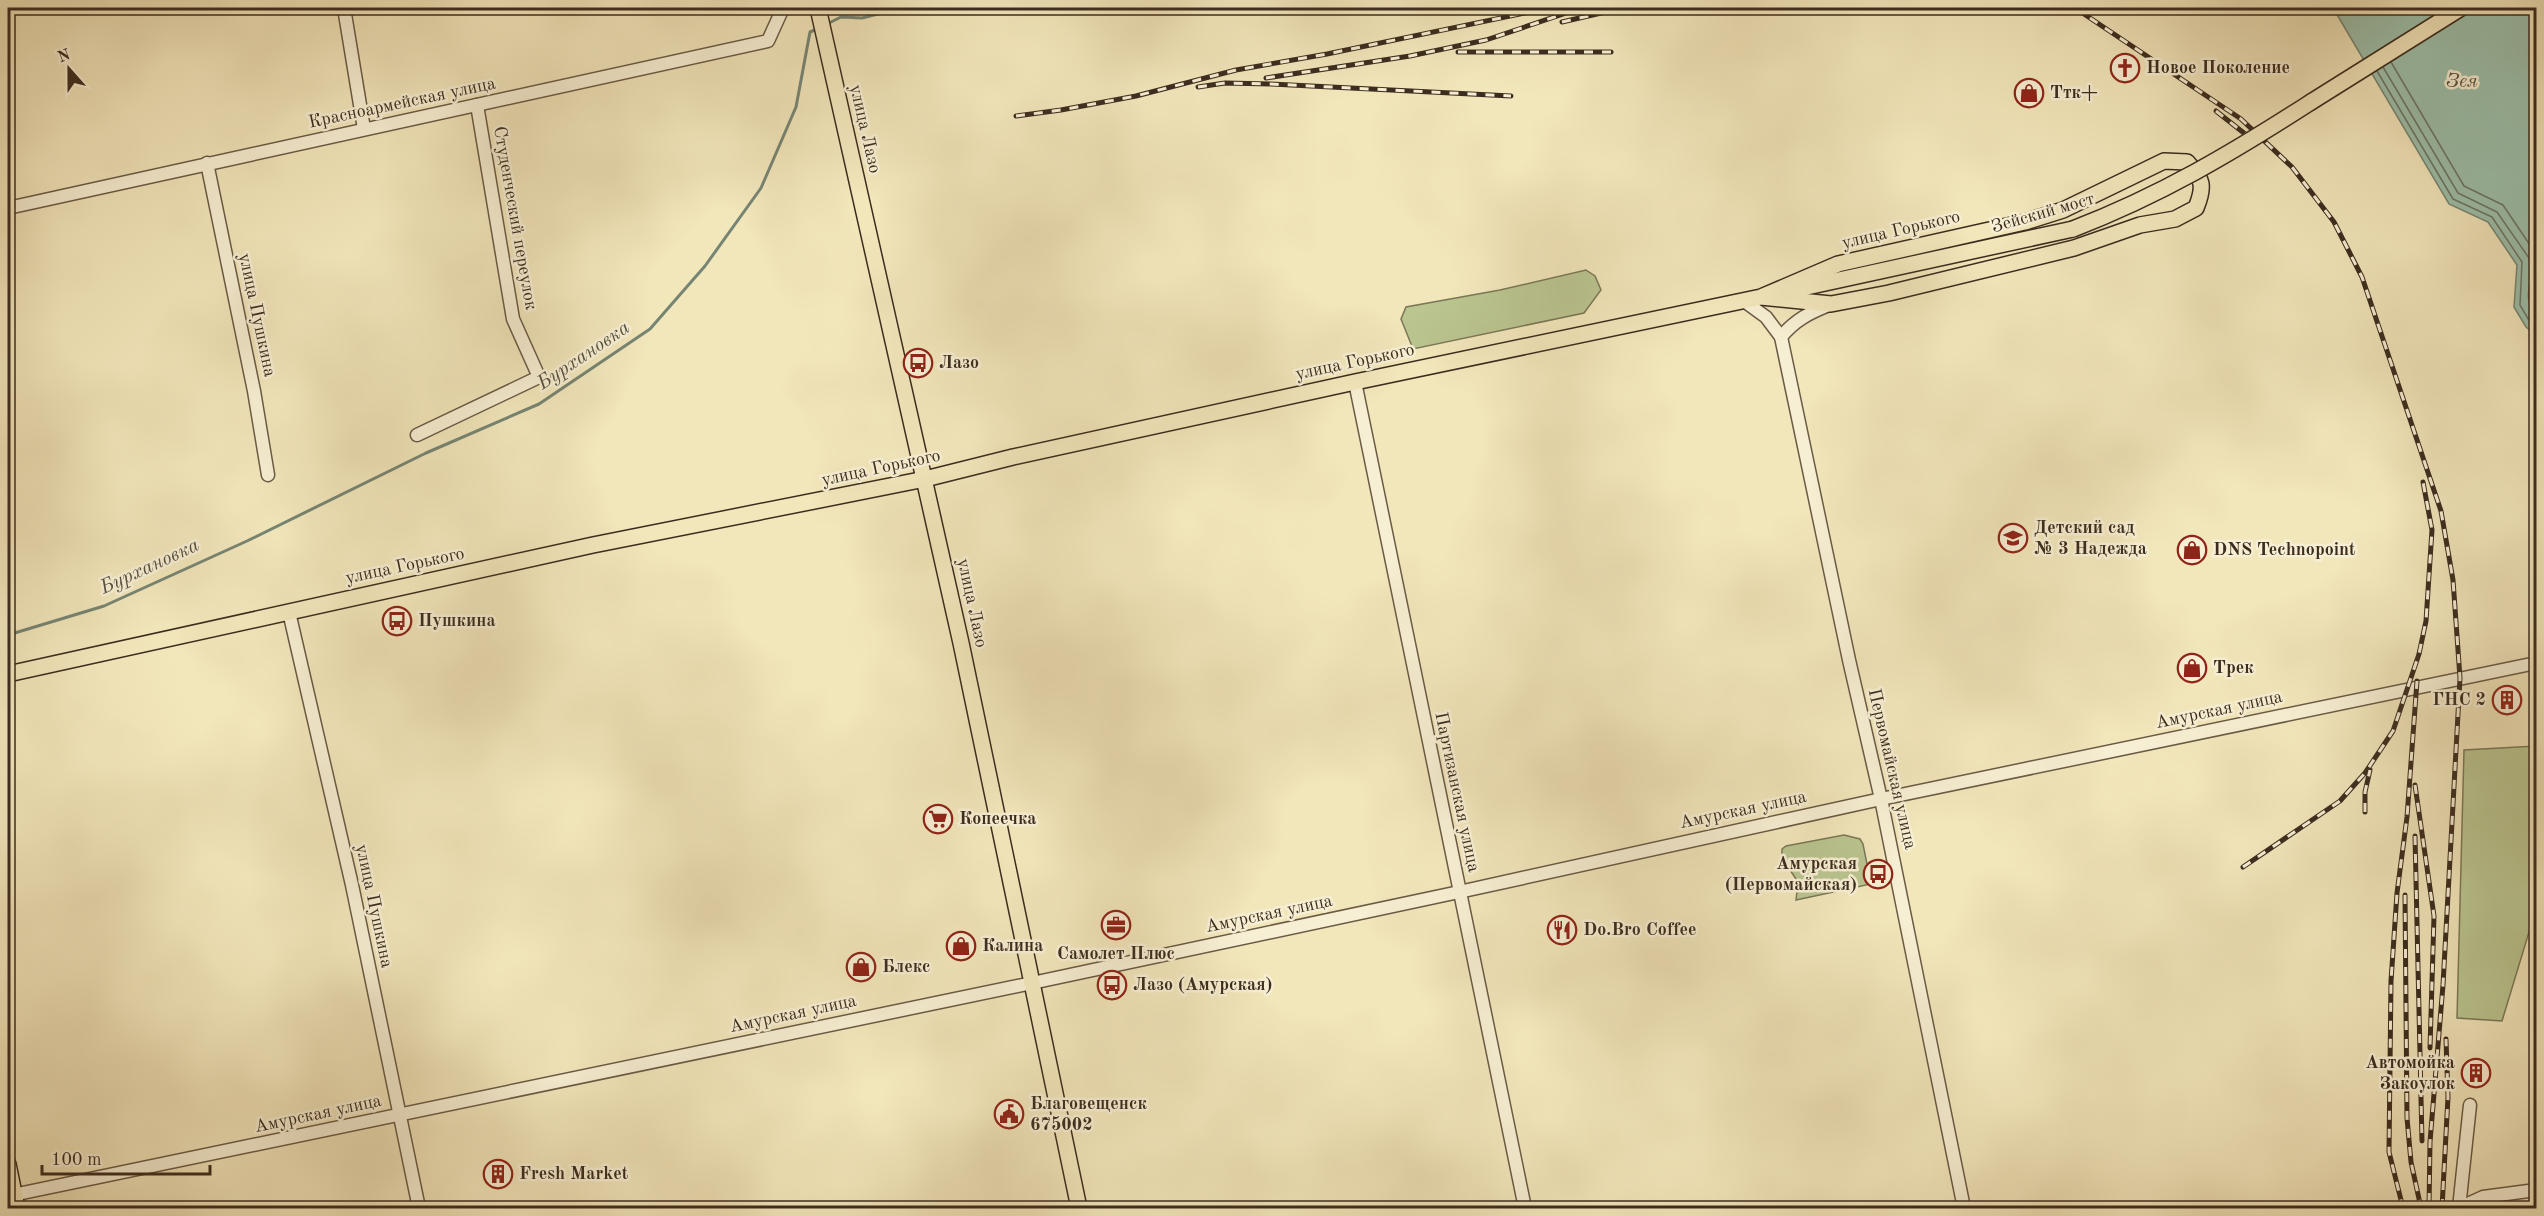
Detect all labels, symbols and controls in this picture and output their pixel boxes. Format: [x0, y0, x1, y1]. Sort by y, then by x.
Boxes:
north arrow [39, 39, 99, 99]
text: N [56, 47, 74, 67]
church icon: Новое Поколение [2109, 52, 2141, 84]
place label: Новое Поколение [2146, 59, 2290, 77]
water label: Зея [2446, 72, 2478, 92]
street label: Красноармейская улица [307, 74, 497, 132]
shop icon: Ттк+ [2013, 77, 2045, 109]
street label: улица Лазо [846, 83, 884, 175]
place label: Ттк+ [2050, 84, 2098, 102]
street label: Студенческий переулок [490, 125, 540, 311]
street label: Зейский мост [1990, 190, 2096, 236]
street label: улица Горького [1840, 208, 1962, 252]
street label: улица Пушкина [235, 252, 279, 379]
water label: Бурхановка [533, 318, 634, 395]
street label: улица Горького [1294, 341, 1416, 383]
bus stop icon: Лазо [902, 347, 934, 379]
place label: Лазо [939, 354, 979, 372]
street label: улица Горького [820, 447, 942, 489]
place label: Детский сад № 3 Надежда [2034, 519, 2147, 558]
school or university icon: Детский сад № 3 Надежда [1997, 522, 2029, 554]
shop icon: DNS Technopoint [2176, 534, 2208, 566]
water label: Бурхановка [97, 535, 203, 599]
place label: DNS Technopoint [2213, 541, 2356, 559]
street label: улица Горького [344, 545, 466, 587]
street label: улица Лазо [954, 557, 990, 649]
bus stop icon: Пушкина [381, 605, 413, 637]
place label: Пушкина [418, 612, 496, 630]
shop icon: Трек [2176, 652, 2208, 684]
place label: Трек [2213, 659, 2254, 677]
building icon: ГНС 2 [2491, 684, 2523, 716]
street label: Первомайская улица [1865, 687, 1919, 851]
street label: Амурская улица [2154, 688, 2284, 732]
place label: ГНС 2 [2432, 691, 2486, 709]
street label: Партизанская улица [1431, 710, 1483, 874]
street label: Амурская улица [1678, 788, 1808, 832]
supermarket icon: Копеечка [922, 803, 954, 835]
place label: Копеечка [959, 810, 1037, 828]
street label: улица Пушкина [352, 843, 396, 970]
place label: Амурская (Первомайская) [1725, 855, 1857, 894]
bus stop icon: Амурская (Первомайская) [1862, 858, 1894, 890]
street label: Амурская улица [1204, 892, 1334, 936]
office icon: Самолет Плюс [1100, 909, 1132, 941]
restaurant icon: Do.Bro Coffee [1546, 914, 1578, 946]
place label: Do.Bro Coffee [1583, 921, 1697, 939]
shop icon: Калина [945, 930, 977, 962]
place label: Калина [982, 937, 1043, 955]
place label: Самолет Плюс [1057, 945, 1175, 963]
shop icon: Блекс [845, 951, 877, 983]
place label: Блекс [882, 958, 931, 976]
bus stop icon: Лазо (Амурская) [1096, 969, 1128, 1001]
place label: Лазо (Амурская) [1133, 976, 1272, 994]
street label: Амурская улица [728, 992, 858, 1036]
place label: Автомойка Закоулок [2365, 1054, 2456, 1093]
building icon: Автомойка Закоулок [2460, 1057, 2492, 1089]
street label: Амурская улица [253, 1092, 383, 1136]
place label: Благовещенск 675002 [1030, 1095, 1147, 1134]
public building icon: Благовещенск 675002 [993, 1098, 1025, 1130]
scale bar [42, 1138, 210, 1176]
text: 100 m [51, 1151, 102, 1169]
building icon: Fresh Market [482, 1158, 514, 1190]
place label: Fresh Market [519, 1165, 629, 1183]

